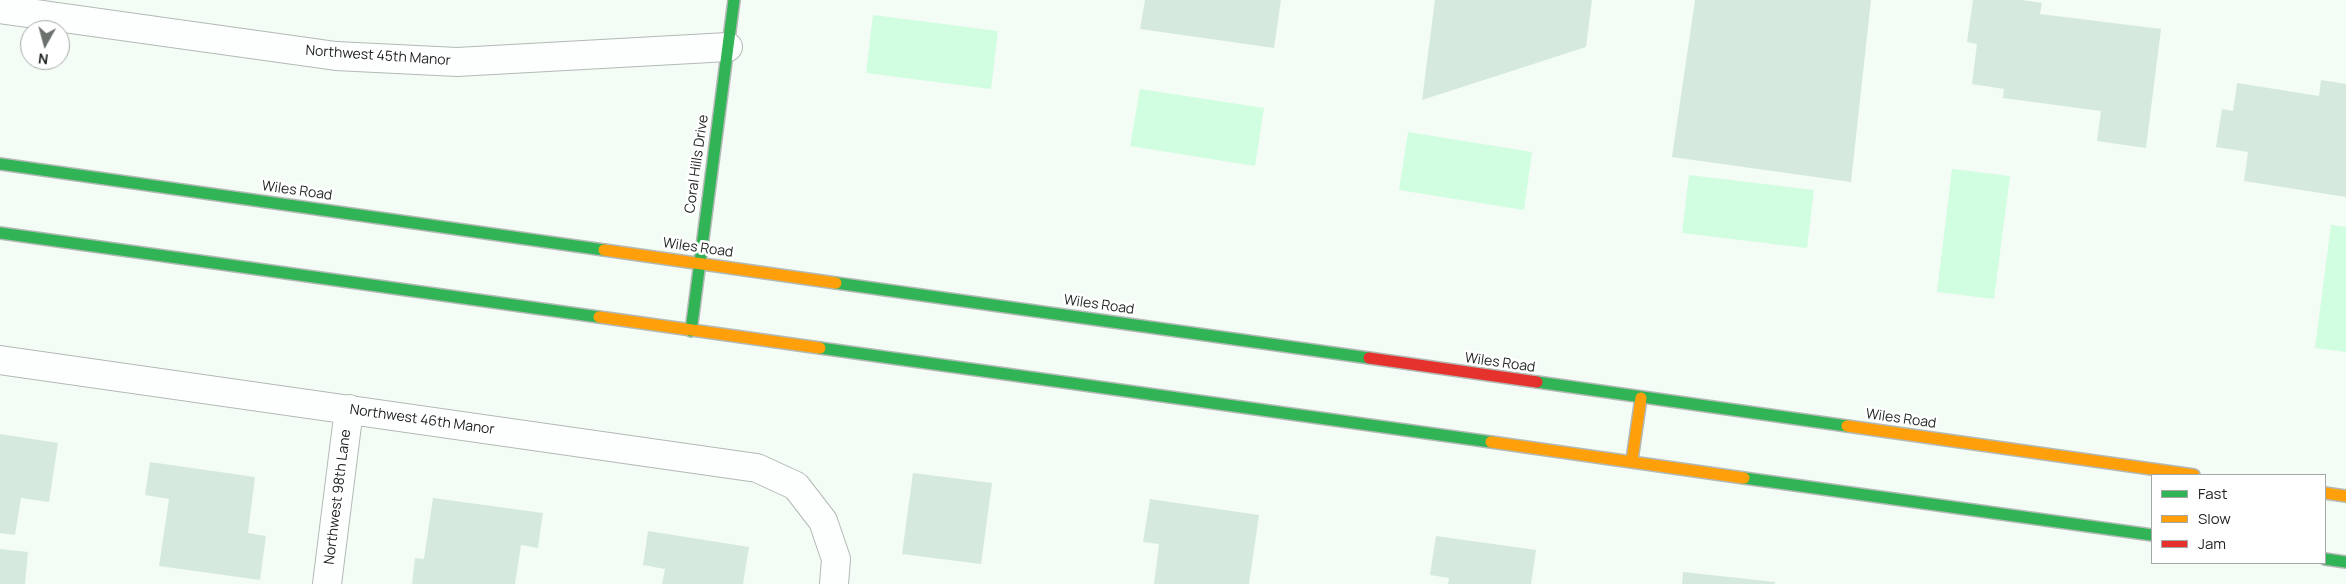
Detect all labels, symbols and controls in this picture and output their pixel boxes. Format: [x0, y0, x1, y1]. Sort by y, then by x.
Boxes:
north arrow [20, 20, 70, 70]
street label: Northwest 45th Manor [305, 43, 451, 69]
text: N [37, 49, 49, 69]
street label: Coral Hills Drive [682, 114, 712, 214]
street label: Wiles Road [261, 178, 333, 204]
street label: Wiles Road [662, 235, 734, 261]
street label: Wiles Road [1063, 292, 1135, 318]
street label: Wiles Road [1464, 350, 1536, 376]
street label: Northwest 46th Manor [349, 402, 495, 438]
street label: Wiles Road [1865, 406, 1937, 432]
street label: Northwest 98th Lane [321, 428, 355, 566]
legend [2151, 474, 2326, 564]
text: Fast [2198, 483, 2227, 504]
text: Slow [2198, 508, 2231, 529]
text: Jam [2198, 533, 2226, 554]

